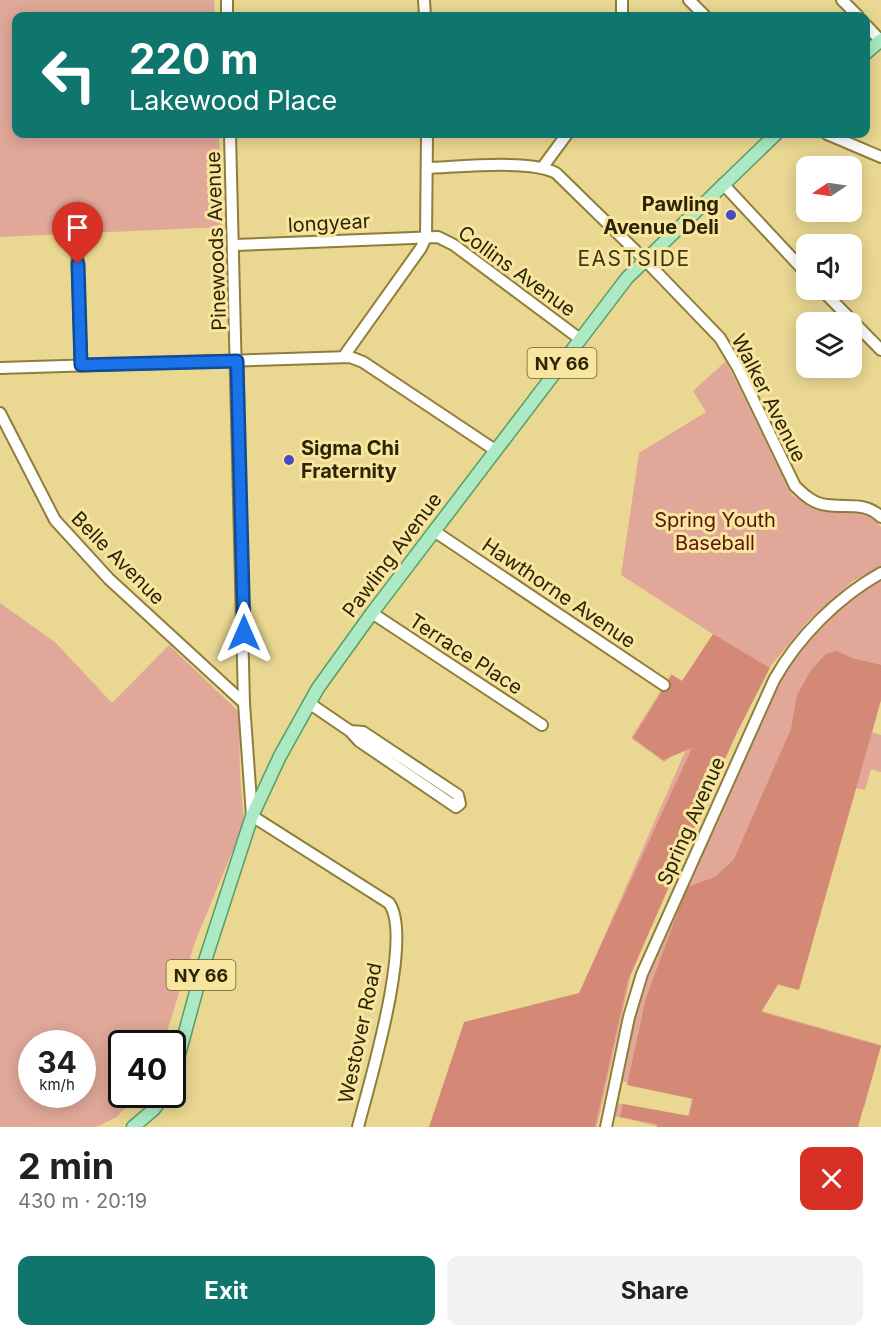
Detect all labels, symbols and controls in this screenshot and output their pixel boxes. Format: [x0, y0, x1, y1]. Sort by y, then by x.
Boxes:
text: 220 m [129, 33, 259, 84]
icon: left [30, 36, 108, 114]
text: Lakewood Place [129, 84, 337, 117]
street label: Pinewoods Avenue [201, 151, 231, 331]
north arrow [796, 156, 862, 222]
map controls [796, 156, 862, 378]
place label: Pawling Avenue Deli [603, 192, 719, 239]
pin [52, 202, 103, 264]
marker: Pawling Avenue Deli [724, 208, 738, 222]
street label: longyear [287, 209, 371, 237]
icon: arrive [61, 211, 94, 244]
street label: Collins Avenue [454, 220, 580, 322]
button: sound [796, 234, 862, 300]
district label: EASTSIDE [577, 246, 691, 271]
button: layers [796, 312, 862, 378]
street label: Walker Avenue [726, 330, 812, 466]
road number: NY 66 [528, 348, 596, 378]
place label: Sigma Chi Fraternity [301, 436, 399, 483]
marker: Sigma Chi Fraternity [282, 453, 296, 467]
street label: Pawling Avenue [337, 488, 447, 622]
street label: Belle Avenue [66, 506, 170, 610]
park label: Spring Youth Baseball [654, 508, 776, 555]
street label: Hawthorne Avenue [478, 533, 640, 653]
position arrow [212, 601, 276, 665]
street label: Terrace Place [405, 608, 527, 700]
street label: Spring Avenue [652, 753, 730, 889]
road number: NY 66 [166, 960, 236, 990]
street label: Westover Road [333, 961, 387, 1105]
speed limit sign: 40 [108, 1030, 186, 1108]
text: 34 [37, 1044, 77, 1080]
text: km/h [39, 1075, 75, 1094]
text: 2 min [18, 1144, 114, 1188]
button: close [800, 1147, 863, 1210]
text: 430 m · 20:19 [18, 1189, 147, 1213]
button: Exit [18, 1256, 435, 1325]
button: Share [447, 1256, 863, 1325]

